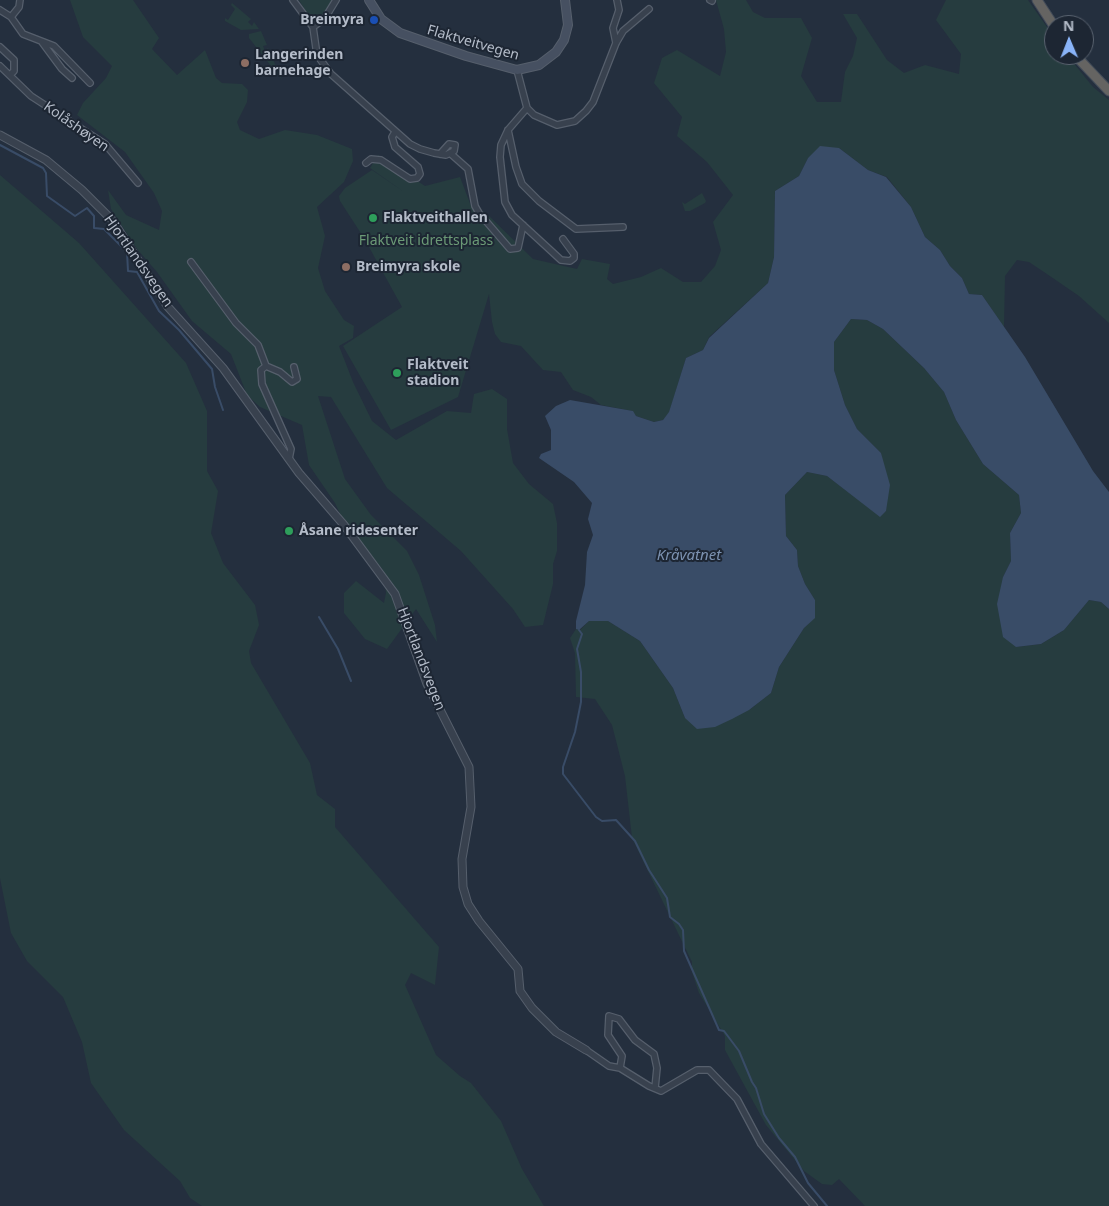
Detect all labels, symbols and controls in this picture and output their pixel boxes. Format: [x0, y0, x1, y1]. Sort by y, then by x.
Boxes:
place label: Breimyra [300, 12, 364, 28]
marker: Breimyra [368, 14, 380, 26]
north arrow [1044, 15, 1094, 65]
text: N [1063, 16, 1075, 35]
street label: Flaktveitvegen [425, 22, 521, 64]
place label: Langerinden barnehage [255, 47, 343, 80]
marker: Langerinden barnehage [239, 57, 251, 69]
street label: Kolåshøyen [40, 98, 112, 156]
place label: Flaktveithallen [383, 210, 488, 226]
street label: Hjortlandsvegen [100, 212, 176, 310]
marker: Flaktveithallen [367, 212, 379, 224]
park label: Flaktveit idrettsplass [359, 233, 493, 249]
place label: Breimyra skole [356, 259, 460, 275]
marker: Breimyra skole [340, 261, 352, 273]
place label: Flaktveit stadion [407, 357, 469, 390]
marker: Flaktveit stadion [391, 367, 403, 379]
place label: Åsane ridesenter [299, 523, 418, 539]
marker: Åsane ridesenter [283, 525, 295, 537]
water label: Kråvatnet [657, 547, 721, 565]
street label: Hjortlandsvegen [394, 605, 448, 713]

